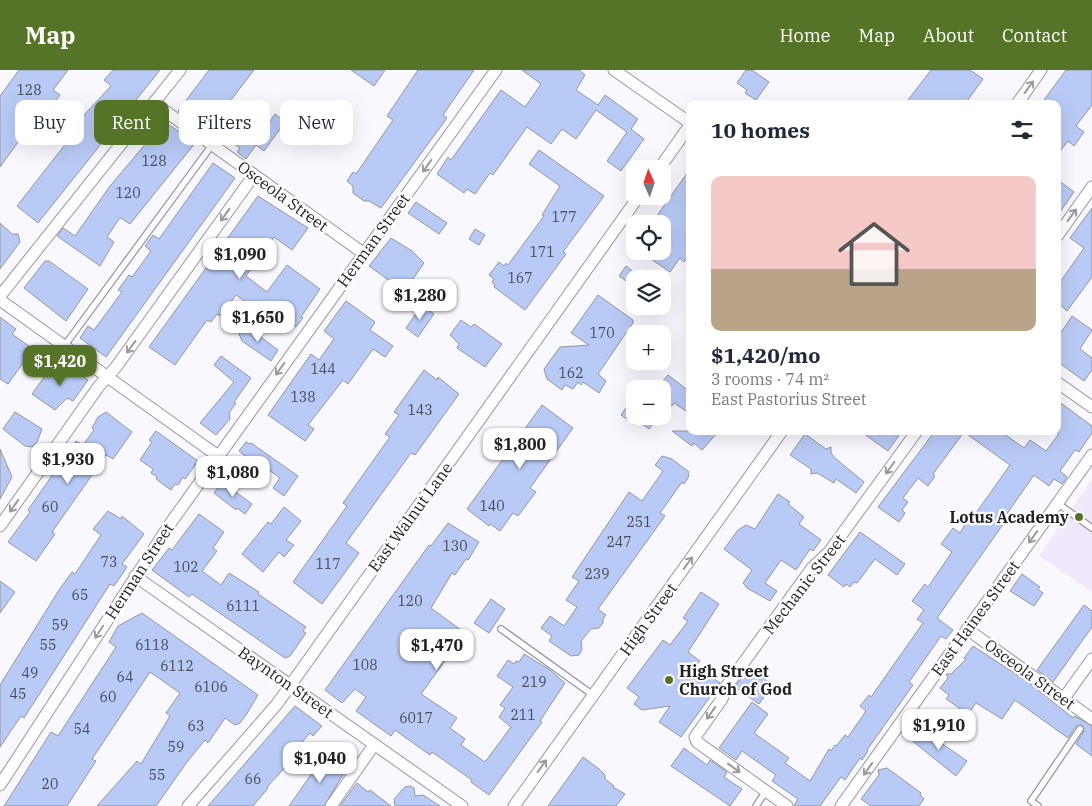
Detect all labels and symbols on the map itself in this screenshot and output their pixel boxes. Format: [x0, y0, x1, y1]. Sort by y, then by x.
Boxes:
one-way arrow [1024, 80, 1034, 94]
house number: 128 [16, 81, 42, 99]
house number: 128 [141, 152, 167, 170]
street label: Osceola Street [234, 156, 333, 236]
one-way arrow [421, 159, 432, 172]
north arrow [626, 160, 671, 205]
house number: 120 [115, 184, 141, 202]
street label: Herman Street [332, 189, 414, 291]
one-way arrow [220, 208, 230, 222]
house number: 177 [551, 208, 577, 226]
one-way arrow [1067, 208, 1077, 222]
pin: $1,090 [199, 238, 281, 280]
house number: 171 [529, 243, 555, 261]
house number: 167 [507, 269, 533, 287]
pin: $1,280 [379, 278, 461, 321]
pin: $1,650 [217, 300, 299, 343]
house number: 170 [589, 324, 615, 342]
one-way arrow [125, 340, 136, 353]
pin: $1,420 [19, 344, 101, 387]
house number: 144 [310, 360, 336, 378]
one-way arrow [275, 362, 285, 376]
house number: 162 [558, 364, 584, 382]
house number: 138 [290, 388, 316, 406]
house number: 143 [407, 401, 433, 419]
pin: $1,800 [479, 428, 561, 470]
pin: $1,930 [27, 442, 109, 485]
pin: $1,080 [192, 456, 274, 498]
street label: East Walnut Lane [364, 458, 456, 576]
one-way arrow [885, 461, 895, 475]
house number: 140 [479, 497, 505, 515]
house number: 60 [42, 498, 58, 516]
one-way arrow [9, 499, 19, 513]
place label: Lotus Academy [949, 507, 1070, 527]
marker: Lotus Academy [1073, 511, 1085, 523]
house number: 251 [626, 513, 652, 531]
street label: Herman Street [100, 519, 178, 623]
street label: Mechanic Street [759, 530, 850, 638]
one-way arrow [1028, 530, 1038, 544]
house number: 247 [606, 533, 632, 551]
house number: 130 [442, 537, 468, 555]
house number: 73 [101, 553, 117, 571]
house number: 117 [315, 555, 341, 573]
one-way arrow [683, 556, 693, 570]
street label: East Haines Street [926, 556, 1024, 680]
house number: 102 [173, 558, 199, 576]
house number: 239 [584, 565, 610, 583]
street label: High Street [615, 578, 681, 659]
house number: 65 [72, 586, 88, 604]
house number: 120 [397, 592, 423, 610]
house number: 6111 [226, 597, 260, 615]
house number: 59 [52, 616, 68, 634]
one-way arrow [93, 624, 103, 638]
pin: $1,470 [396, 628, 478, 671]
street label: Osceola Street [981, 634, 1080, 714]
house number: 55 [40, 636, 56, 654]
house number: 6118 [135, 636, 169, 654]
street label: Baynton Street [235, 642, 338, 722]
house number: 108 [352, 656, 378, 674]
house number: 6112 [160, 657, 194, 675]
place label: High Street Church of God [679, 661, 792, 699]
house number: 49 [22, 664, 38, 682]
house number: 64 [117, 668, 133, 686]
house number: 219 [521, 673, 547, 691]
marker: High Street Church of God [663, 674, 675, 686]
house number: 6106 [194, 678, 228, 696]
house number: 45 [10, 685, 26, 703]
house number: 60 [100, 688, 116, 706]
house number: 211 [510, 706, 536, 724]
one-way arrow [706, 706, 716, 720]
pin: $1,910 [898, 708, 980, 751]
house number: 6017 [399, 709, 433, 727]
house number: 63 [188, 717, 204, 735]
house number: 54 [74, 720, 90, 738]
house number: 59 [168, 738, 184, 756]
pin: $1,040 [279, 742, 361, 784]
one-way arrow [537, 760, 547, 774]
one-way arrow [862, 762, 873, 775]
one-way arrow [727, 763, 741, 773]
house number: 55 [149, 766, 165, 784]
house number: 66 [245, 770, 261, 788]
house number: 20 [42, 775, 58, 793]

